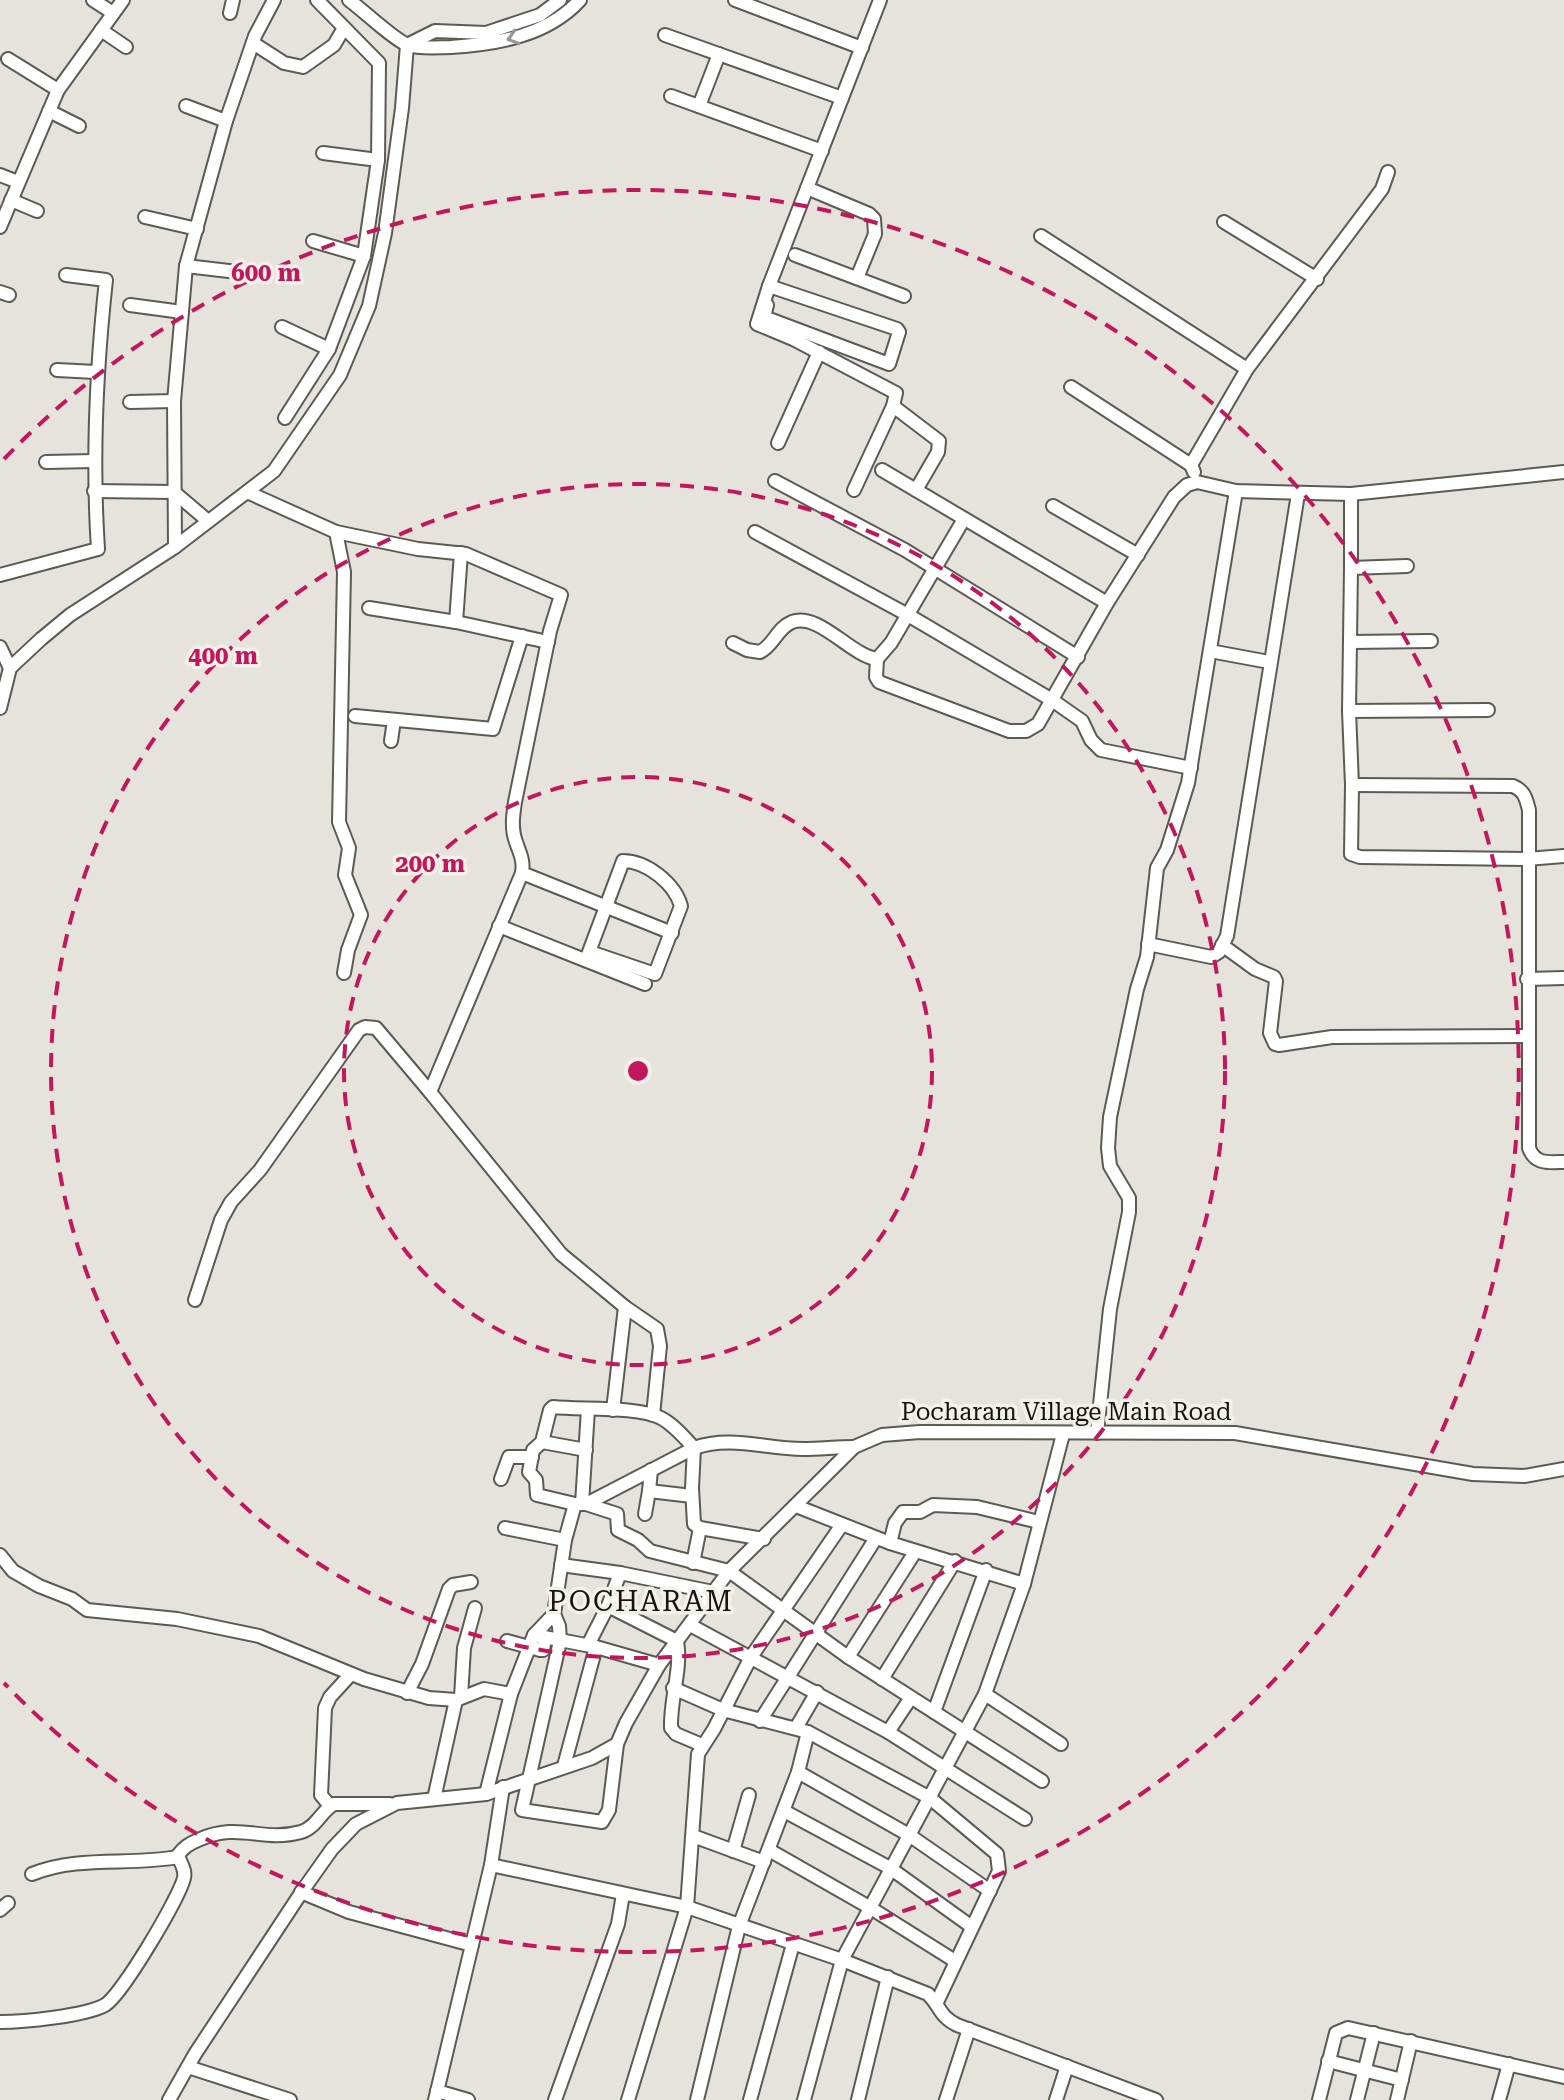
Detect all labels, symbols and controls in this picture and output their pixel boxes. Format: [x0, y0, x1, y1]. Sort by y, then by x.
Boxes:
one-way arrow [507, 29, 521, 45]
text: 600 m [231, 259, 301, 287]
text: 400 m [188, 642, 258, 670]
text: 200 m [395, 850, 465, 878]
centre of rings [624, 1057, 652, 1085]
street label: Pocharam Village Main Road [901, 1398, 1231, 1426]
district label: POCHARAM [548, 1585, 734, 1618]

